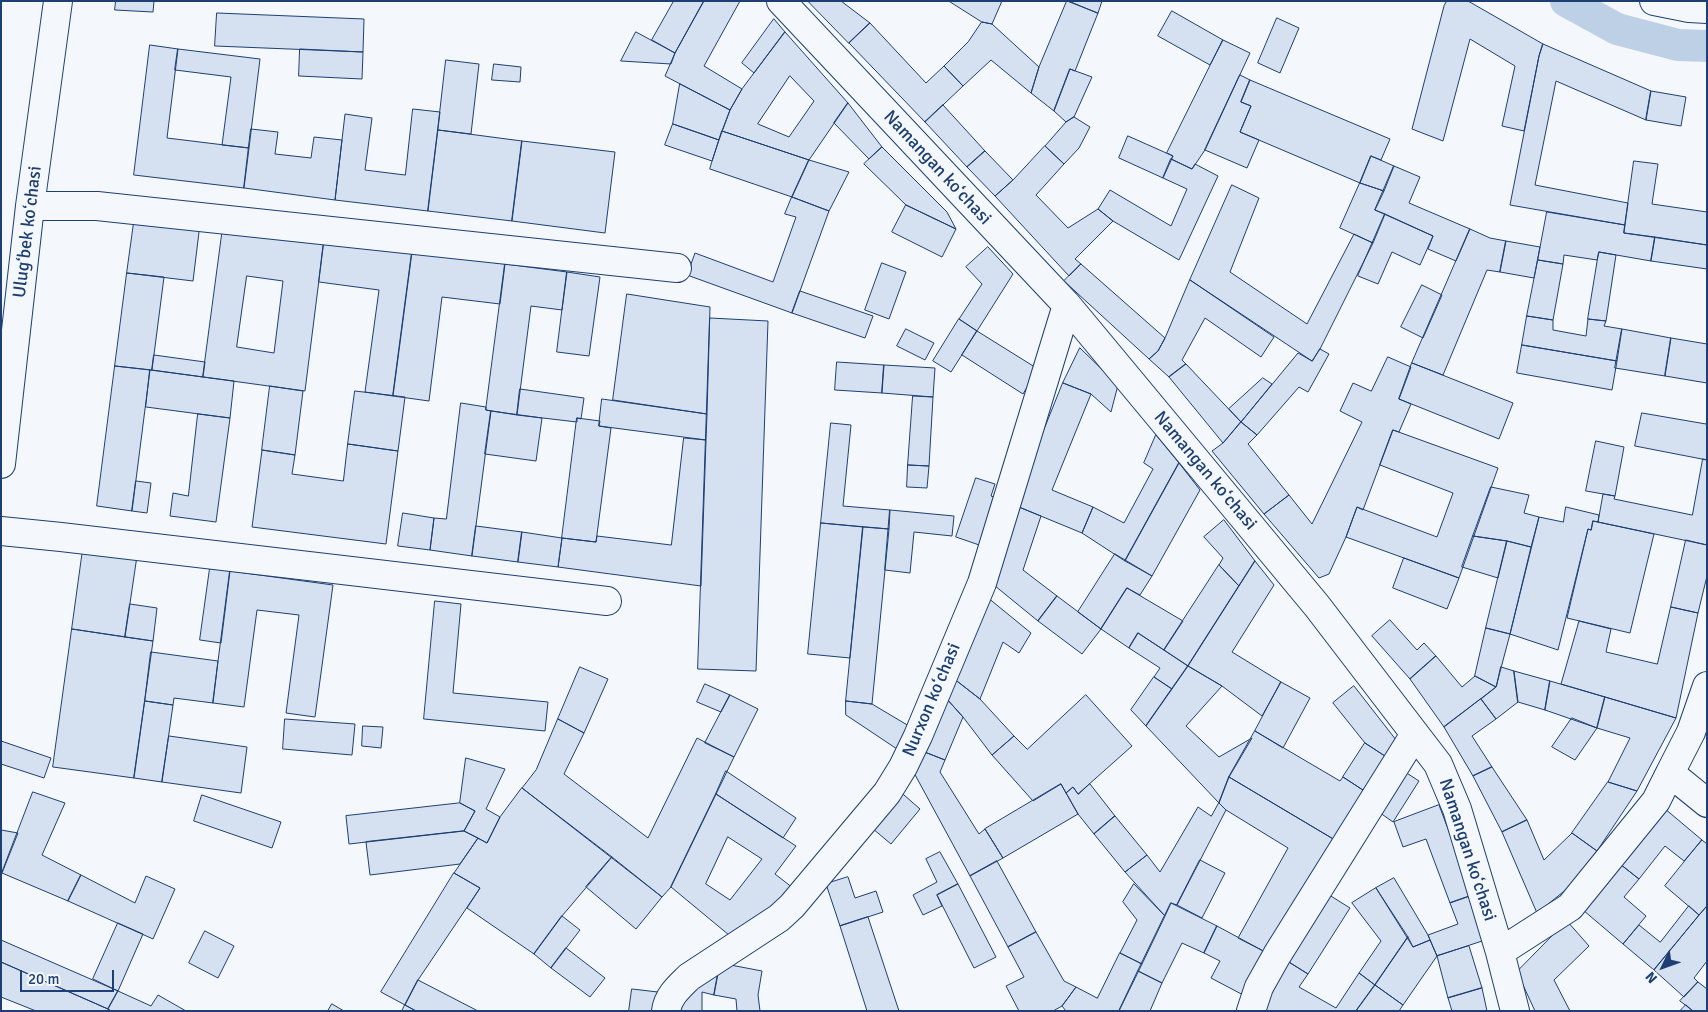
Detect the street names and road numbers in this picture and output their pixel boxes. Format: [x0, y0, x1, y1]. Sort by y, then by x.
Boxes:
street label: Namangan koʻchasi [878, 106, 996, 230]
street label: Ulugʻbek koʻchasi [9, 165, 47, 299]
street label: Namangan koʻchasi [1149, 407, 1261, 535]
street label: Nurxon koʻchasi [898, 640, 966, 760]
street label: Namangan koʻchasi [1434, 776, 1500, 924]

